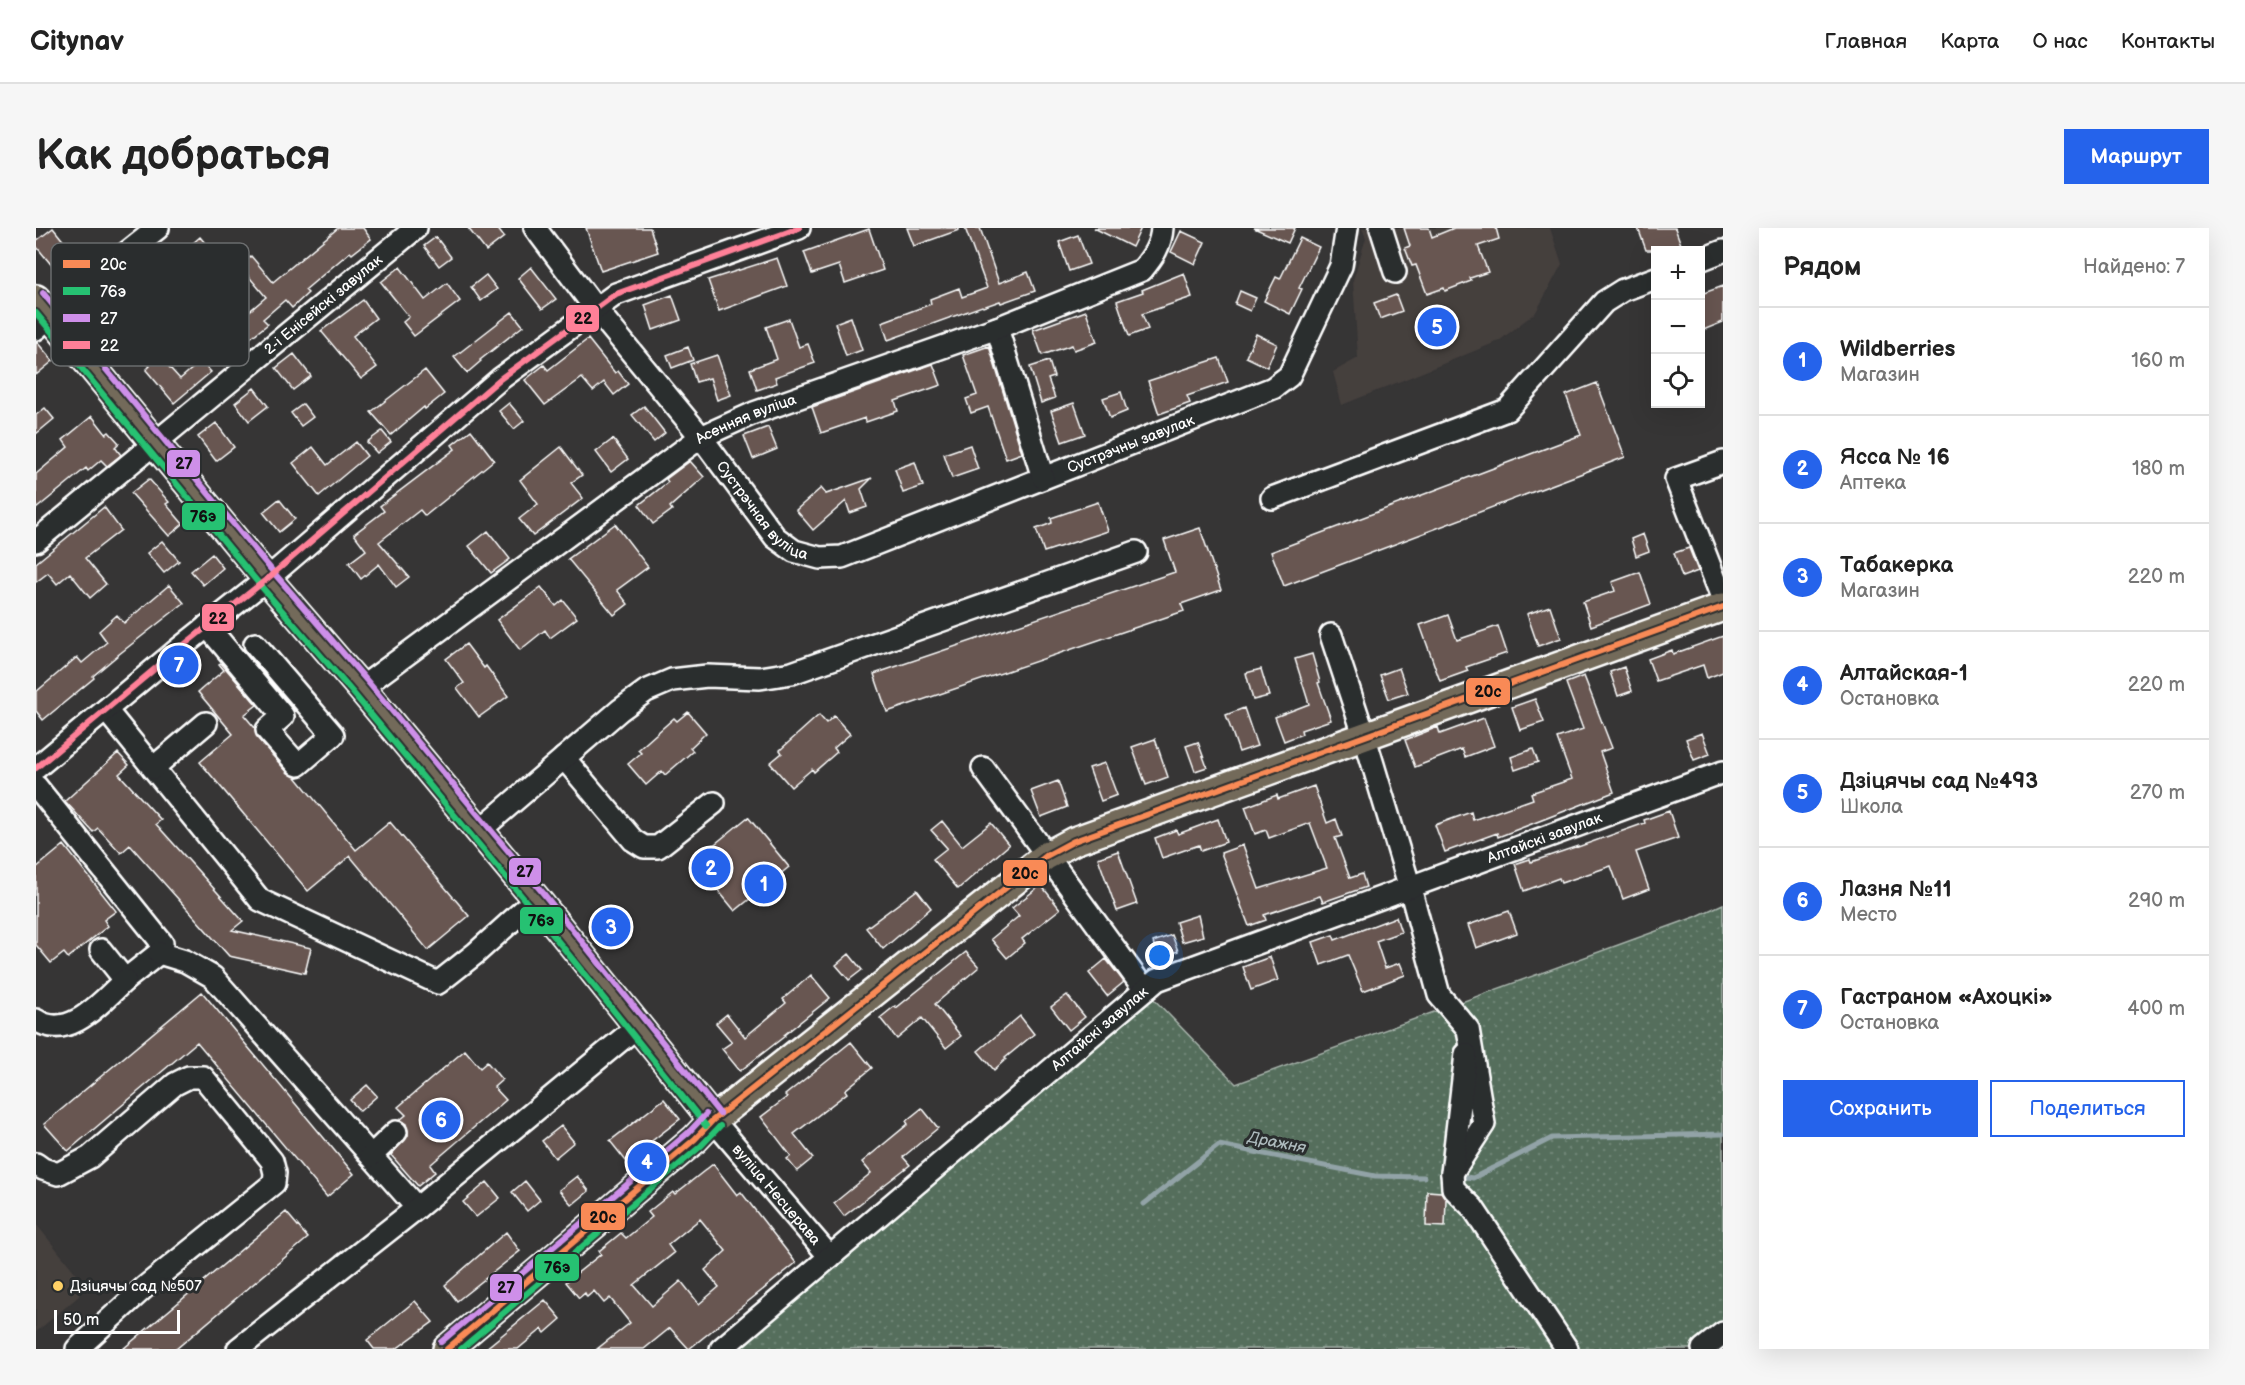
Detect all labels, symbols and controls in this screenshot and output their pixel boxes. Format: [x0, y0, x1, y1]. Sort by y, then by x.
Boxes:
text: Citynav [30, 25, 124, 58]
text: Главная [1824, 29, 1907, 54]
text: Карта [1940, 29, 1999, 54]
text: О нас [2032, 29, 2088, 54]
text: Контакты [2121, 29, 2215, 54]
button: Маршрут [2064, 129, 2209, 184]
text: Как добраться [36, 131, 331, 182]
legend [51, 243, 249, 366]
map controls [1651, 246, 1705, 408]
button: + [1651, 246, 1705, 300]
street label: 2-і Енісейскі завулак [260, 250, 386, 359]
text: Рядом [1783, 252, 1861, 283]
text: Найдено: 7 [2083, 255, 2185, 279]
text: 20с [100, 256, 127, 275]
text: 76э [100, 283, 126, 302]
button: − [1651, 300, 1705, 354]
line badge: 22 [565, 304, 600, 333]
pin: 5 [1418, 304, 1456, 350]
text: 27 [100, 310, 117, 329]
text: 22 [573, 310, 593, 329]
text: Wildberries [1840, 336, 1955, 363]
text: 22 [100, 337, 119, 356]
text: 1 [1798, 349, 1807, 373]
text: 160 m [2131, 349, 2185, 373]
button: locate [1651, 354, 1705, 408]
text: Магазин [1840, 363, 1920, 387]
street label: Асенняя вуліца [690, 390, 799, 448]
street label: Сустрэчны завулак [1064, 410, 1197, 477]
text: Ясса № 16 [1840, 444, 1950, 471]
line badge: 27 [166, 449, 201, 478]
text: 27 [175, 455, 193, 474]
street label: Сустрэчная вуліца [712, 457, 810, 564]
text: 2 [1797, 457, 1808, 481]
text: 180 m [2132, 457, 2185, 481]
text: Аптека [1840, 471, 1906, 495]
line badge: 76э [181, 502, 226, 531]
text: 76э [190, 508, 216, 527]
text: Табакерка [1840, 552, 1953, 579]
text: 3 [1797, 565, 1808, 589]
text: 220 m [2128, 565, 2185, 589]
text: Магазин [1840, 579, 1920, 603]
line badge: 22 [201, 603, 235, 632]
text: 22 [208, 610, 228, 629]
pin: 7 [160, 642, 198, 688]
text: Алтайская-1 [1840, 660, 1968, 687]
text: 4 [1797, 673, 1808, 697]
text: 220 m [2128, 673, 2185, 697]
line badge: 20с [1465, 677, 1511, 706]
text: 20с [1474, 683, 1502, 702]
text: Остановка [1840, 687, 1939, 711]
text: Дзіцячы сад №493 [1840, 768, 2038, 795]
text: 5 [1797, 781, 1808, 805]
text: 270 m [2130, 781, 2185, 805]
text: Школа [1840, 795, 1903, 819]
street label: Алтайскі завулак [1483, 808, 1605, 868]
pin: 2 [692, 846, 730, 890]
line badge: 27 [508, 857, 542, 886]
line badge: 20с [1002, 859, 1048, 887]
pin: 1 [744, 862, 784, 906]
text: 27 [516, 863, 534, 882]
text: 20с [1011, 865, 1039, 884]
text: Лазня №11 [1840, 876, 1952, 903]
text: 6 [1796, 889, 1809, 913]
text: 290 m [2128, 889, 2185, 913]
text: Место [1840, 903, 1897, 927]
pin: 3 [592, 904, 630, 950]
line badge: 76э [519, 906, 564, 935]
text: 76э [528, 912, 554, 931]
your location [1145, 941, 1174, 970]
street label: Алтайскі завулак [1046, 982, 1152, 1076]
text: Гастраном «Ахоцкі» [1840, 984, 2053, 1011]
text: 7 [1797, 997, 1808, 1021]
text: 400 m [2127, 997, 2185, 1021]
text: Остановка [1840, 1011, 1939, 1035]
button: Сохранить [1783, 1080, 1978, 1137]
button: Поделиться [1990, 1080, 2185, 1137]
pin: 6 [422, 1098, 460, 1142]
water label: Дражня [1245, 1128, 1308, 1158]
pin: 4 [628, 1140, 666, 1184]
street label: вуліца Несцерава [728, 1140, 825, 1249]
line badge: 20с [580, 1202, 626, 1231]
text: 20с [589, 1209, 617, 1228]
line badge: 76э [534, 1253, 580, 1282]
text: 76э [544, 1259, 570, 1278]
line badge: 27 [489, 1273, 523, 1302]
place label: Дзіцячы сад №507 [70, 1277, 202, 1296]
marker: Дзіцячы сад №507 [51, 1279, 65, 1293]
text: 27 [497, 1279, 515, 1298]
scale bar [54, 1307, 180, 1334]
text: 50 m [63, 1311, 99, 1330]

